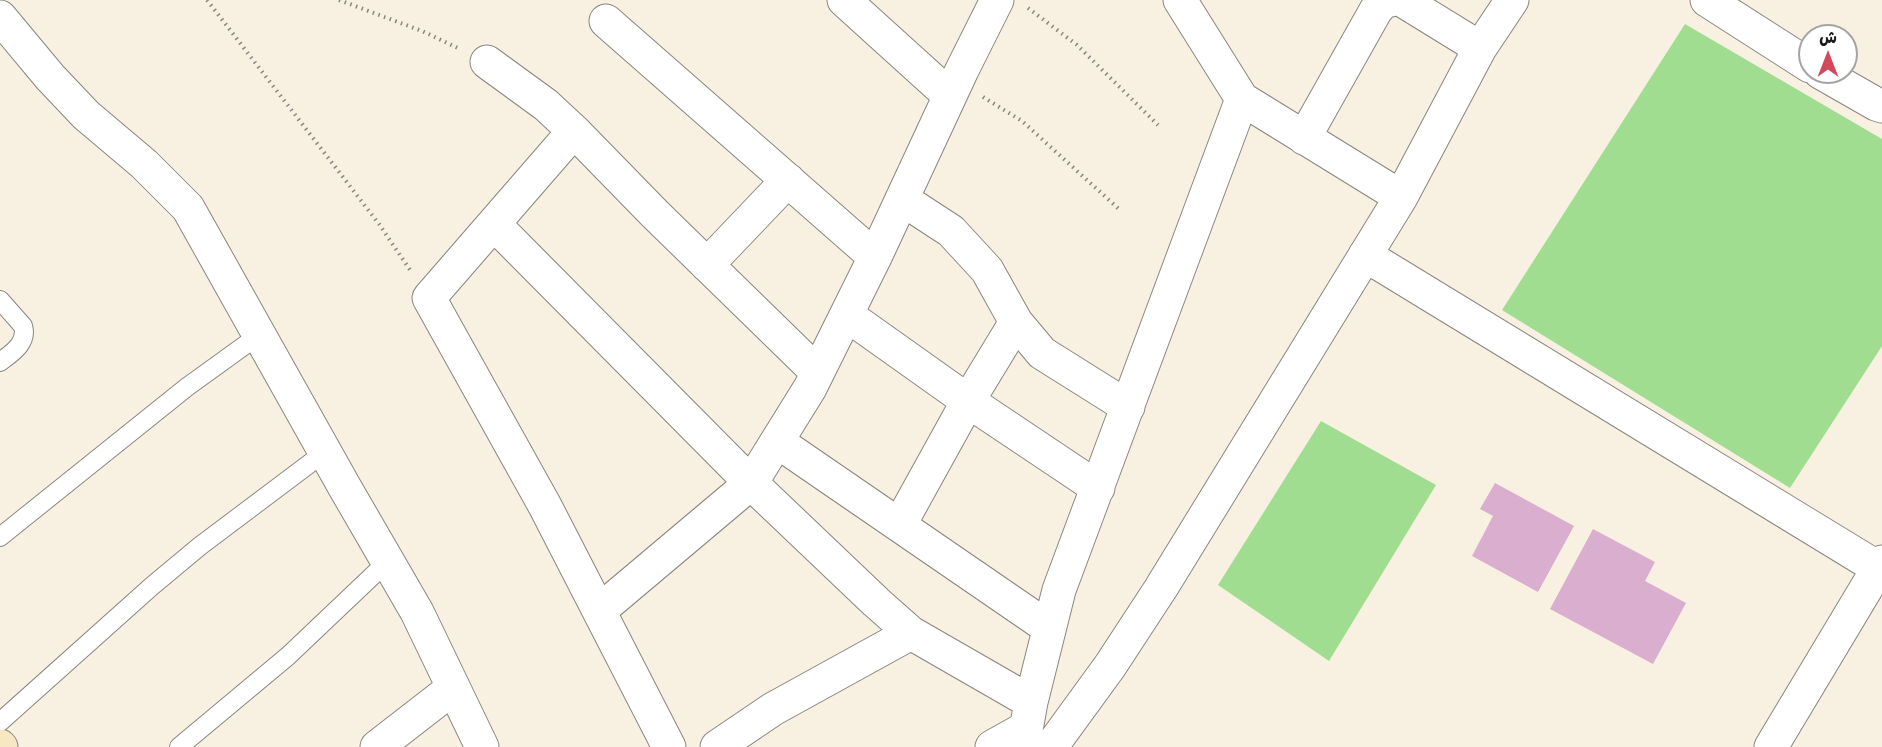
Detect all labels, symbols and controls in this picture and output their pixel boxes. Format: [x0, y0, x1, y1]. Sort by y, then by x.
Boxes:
north arrow [1798, 24, 1858, 84]
text: ش [1819, 29, 1837, 47]

